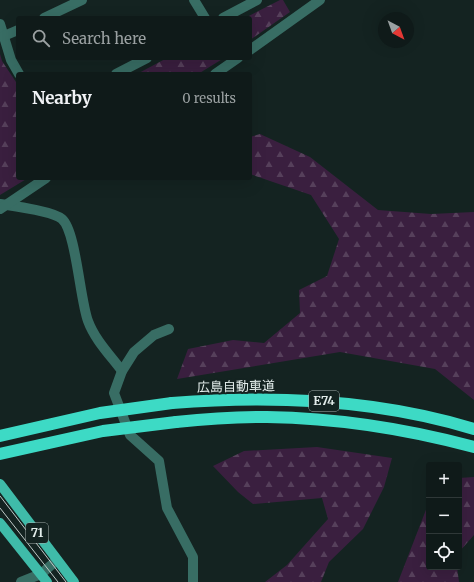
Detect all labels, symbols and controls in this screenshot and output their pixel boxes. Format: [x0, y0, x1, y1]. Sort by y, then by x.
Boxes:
north arrow [378, 12, 414, 48]
search box [16, 16, 252, 60]
icon: search [30, 27, 52, 49]
text: Search here [62, 29, 146, 48]
text: Nearby [32, 87, 92, 109]
text: 0 results [182, 90, 236, 107]
street label: 広島自動車道 [197, 377, 275, 396]
road number: E74 [309, 391, 339, 411]
map controls [426, 462, 462, 570]
button: + [426, 462, 462, 498]
button: − [426, 498, 462, 534]
road number: 71 [26, 523, 48, 543]
button: locate [426, 534, 462, 570]

